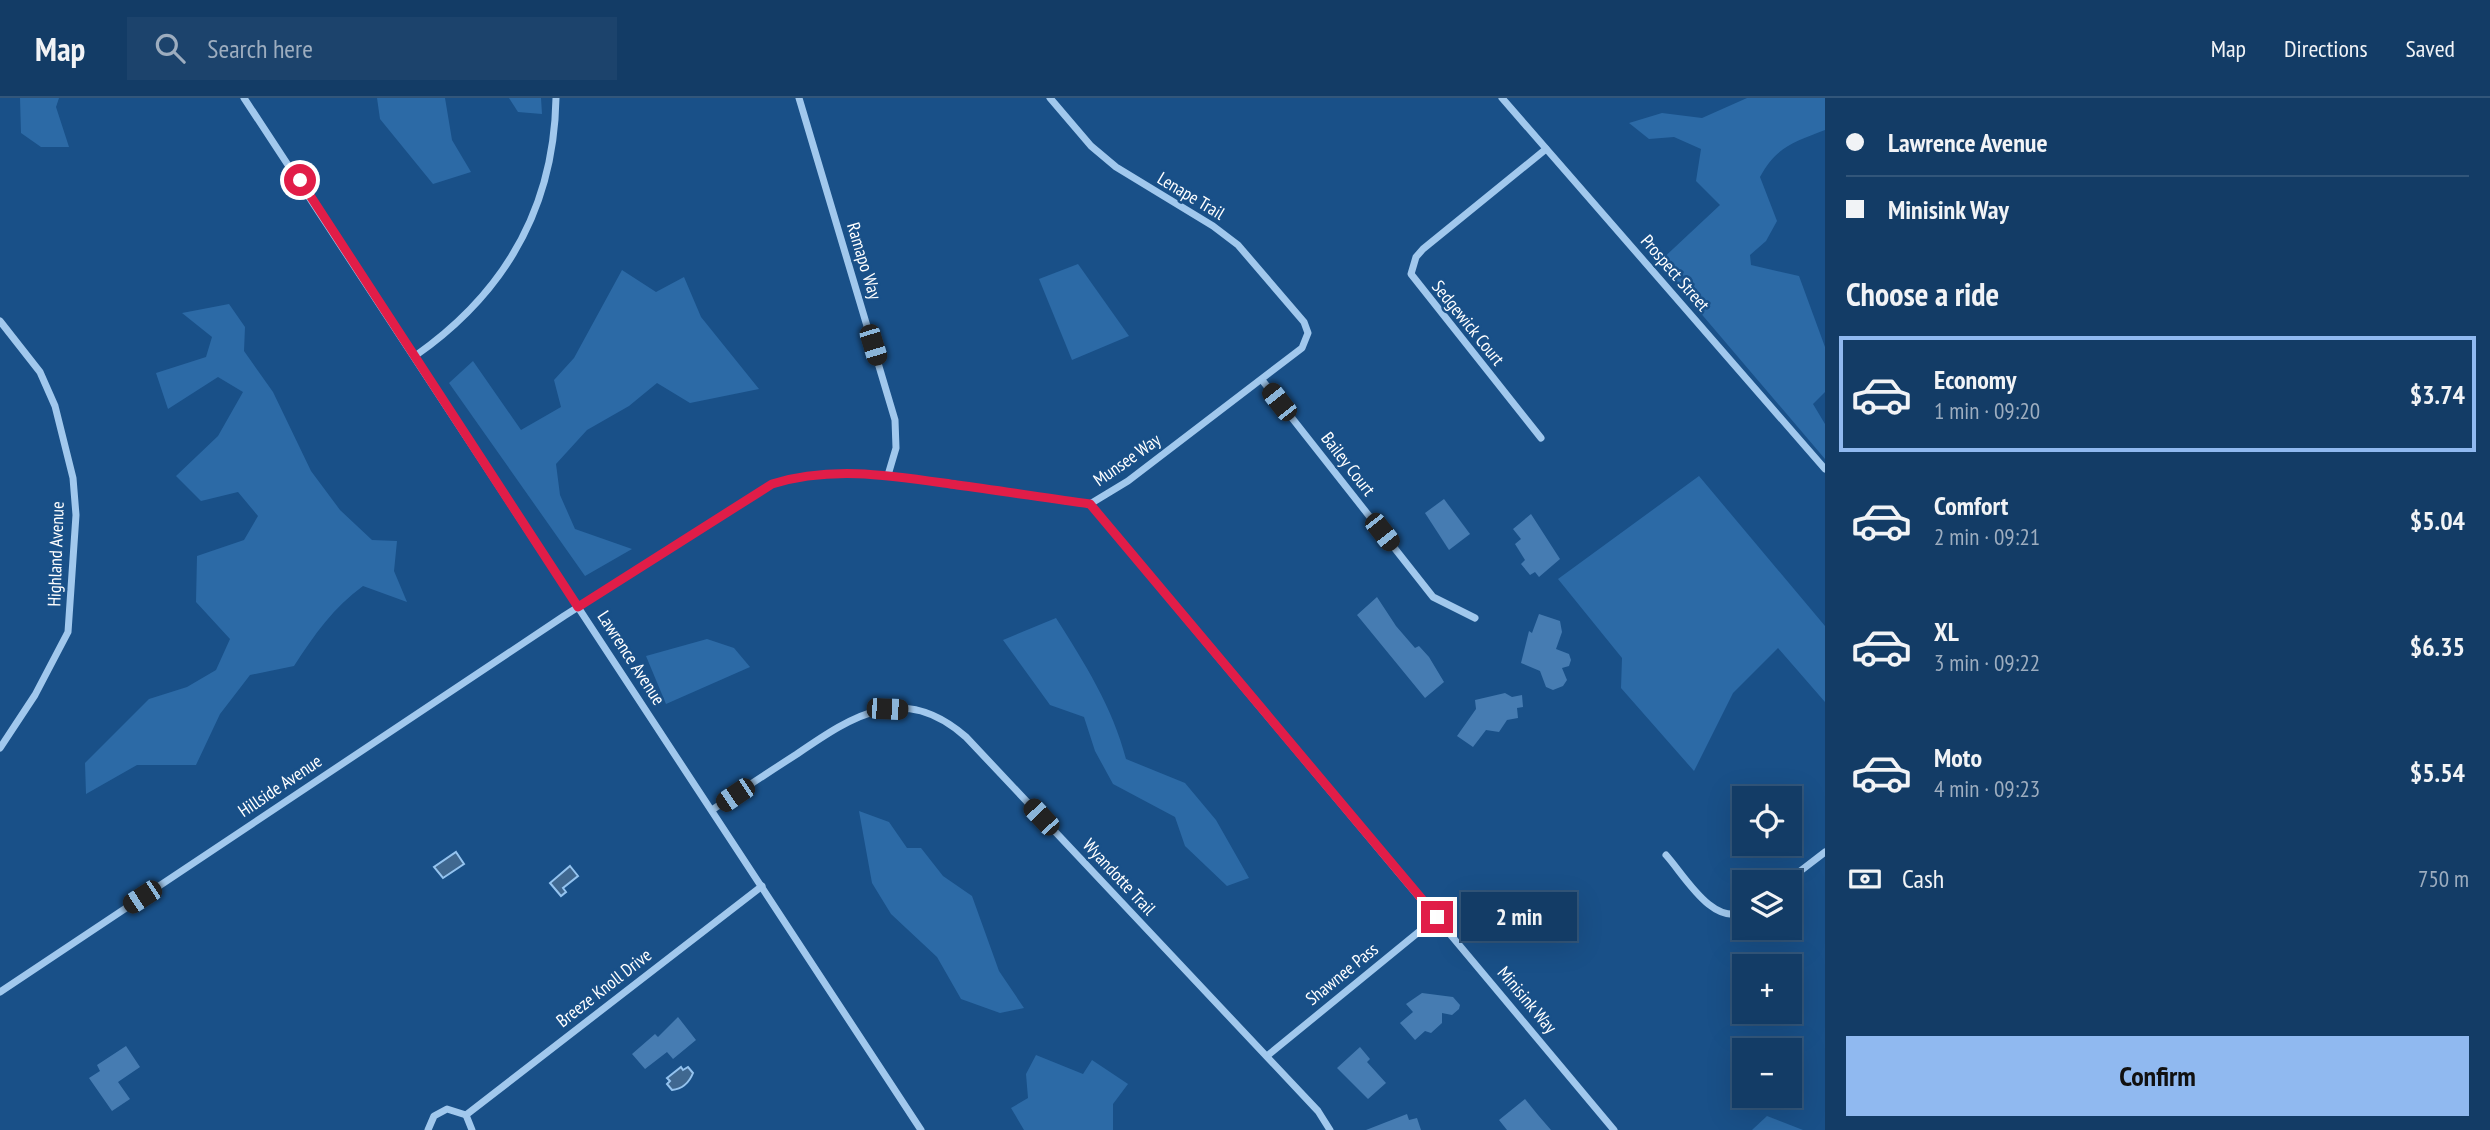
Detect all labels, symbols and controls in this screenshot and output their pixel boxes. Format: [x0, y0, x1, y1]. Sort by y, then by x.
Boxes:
search box [127, 17, 617, 80]
text: Map [35, 27, 85, 70]
icon: search [151, 29, 189, 67]
text: Search here [207, 32, 313, 65]
text: Map [2211, 33, 2246, 64]
text: Directions [2284, 33, 2368, 64]
text: Saved [2406, 33, 2455, 64]
text: Lawrence Avenue [1888, 126, 2048, 159]
route start [284, 164, 316, 196]
street label: Lenape Trail [1153, 167, 1230, 225]
text: Minisink Way [1888, 193, 2009, 226]
street label: Ramapo Way [842, 220, 887, 302]
street label: Prospect Street [1636, 230, 1715, 316]
text: Choose a ride [1846, 273, 1999, 315]
street label: Sedgewick Court [1427, 275, 1510, 370]
car [857, 322, 890, 368]
icon: car [1850, 363, 1913, 426]
text: Economy [1934, 363, 2016, 396]
text: $3.74 [2410, 378, 2465, 411]
car [1258, 379, 1301, 425]
text: 1 min · 09:20 [1934, 396, 2040, 425]
street label: Bailey Court [1316, 427, 1380, 500]
street label: Munsee Way [1089, 428, 1165, 491]
icon: car [1850, 489, 1913, 552]
text: Comfort [1934, 489, 2008, 522]
street label: Highland Avenue [42, 501, 69, 607]
text: $5.04 [2410, 504, 2465, 537]
car [1361, 509, 1404, 555]
text: 2 min · 09:21 [1934, 522, 2040, 551]
street label: Lawrence Avenue [592, 606, 670, 709]
icon: car [1850, 615, 1913, 678]
text: XL [1934, 615, 1959, 648]
text: $6.35 [2410, 630, 2465, 663]
text: 3 min · 09:22 [1934, 648, 2040, 677]
car [866, 698, 909, 720]
icon: car [1850, 741, 1913, 804]
text: Moto [1934, 741, 1982, 774]
street label: Hillside Avenue [233, 749, 326, 822]
text: $5.54 [2410, 756, 2465, 789]
text: 4 min · 09:23 [1934, 774, 2040, 803]
car [712, 775, 759, 815]
map controls [1732, 786, 1802, 1108]
button: locate [1732, 786, 1802, 856]
car [1019, 794, 1064, 840]
street label: Wyandotte Trail [1078, 833, 1161, 920]
icon: cash [1846, 860, 1884, 898]
text: Cash [1902, 862, 1944, 895]
text: 750 m [2418, 864, 2469, 893]
button: layers [1732, 870, 1802, 940]
car [119, 877, 166, 917]
callout: 2 min [1462, 892, 1577, 942]
route end [1421, 901, 1453, 933]
text: 2 min [1496, 902, 1542, 931]
street label: Shawnee Pass [1301, 937, 1383, 1010]
street label: Breeze Knoll Drive [551, 943, 656, 1032]
button: + [1732, 954, 1802, 1024]
street label: Minisink Way [1493, 961, 1562, 1038]
button: Confirm [1846, 1036, 2469, 1116]
button: − [1732, 1038, 1802, 1108]

